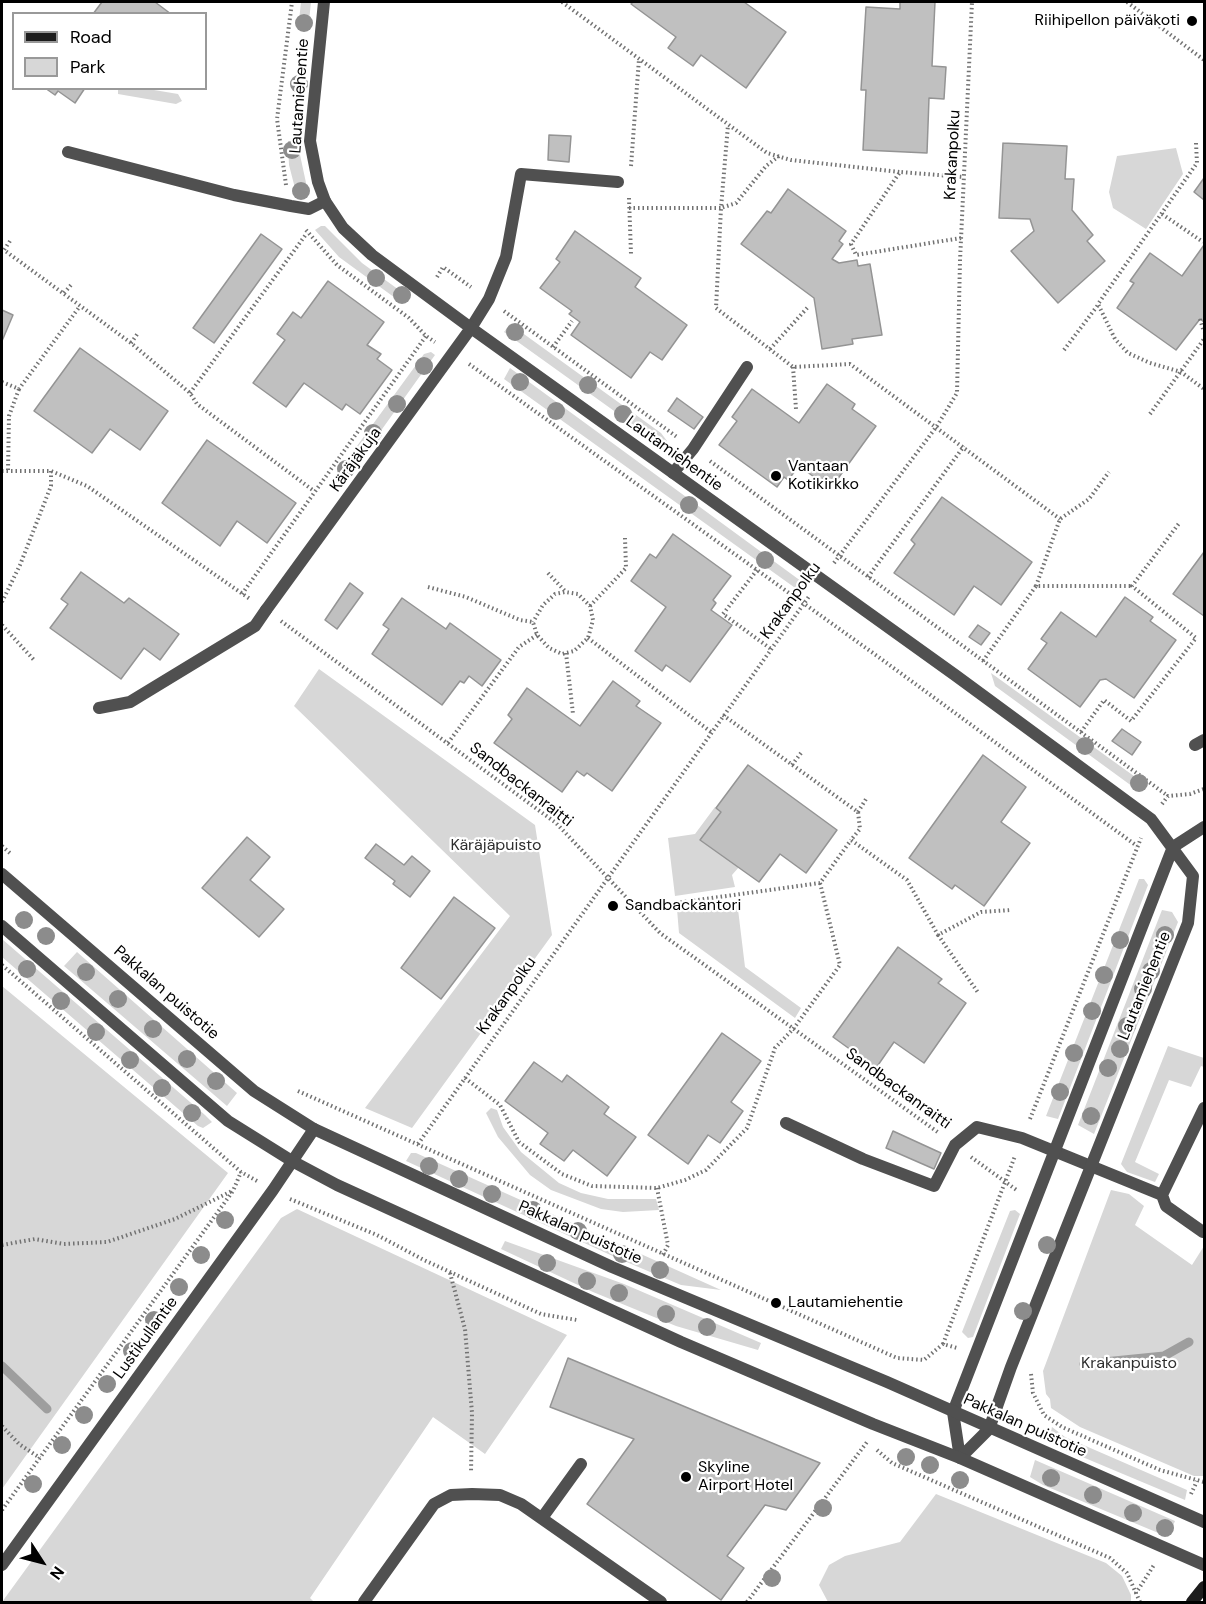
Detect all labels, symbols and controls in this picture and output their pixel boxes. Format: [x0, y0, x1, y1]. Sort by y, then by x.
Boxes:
place label: Riihipellon päiväkoti [1035, 11, 1180, 31]
legend [12, 12, 207, 90]
marker: Riihipellon päiväkoti [1185, 14, 1199, 28]
text: Road [70, 25, 112, 49]
street label: Lautamiehentie [286, 38, 314, 154]
text: Park [70, 55, 106, 79]
street label: Krakanpolku [941, 109, 965, 201]
street label: Lautamiehentie [622, 412, 726, 496]
street label: Käräjäkuja [326, 424, 386, 496]
place label: Vantaan Kotikirkko [788, 457, 859, 495]
marker: Vantaan Kotikirkko [769, 469, 783, 483]
street label: Krakanpolku [757, 559, 825, 643]
street label: Sandbackanraitti [466, 739, 576, 831]
park label: Käräjäpuisto [450, 836, 542, 856]
place label: Sandbackantori [625, 896, 741, 916]
marker: Sandbackantori [606, 899, 620, 913]
street label: Lautamiehentie [1115, 929, 1175, 1043]
street label: Pakkalan puistotie [109, 942, 223, 1044]
street label: Krakanpolku [473, 954, 541, 1038]
street label: Sandbackanraitti [841, 1044, 955, 1134]
street label: Pakkalan puistotie [515, 1197, 645, 1269]
street label: Lustikullantie [110, 1293, 182, 1383]
place label: Lautamiehentie [788, 1293, 903, 1313]
marker: Lautamiehentie [769, 1296, 783, 1310]
park label: Krakanpuisto [1081, 1354, 1177, 1374]
street label: Pakkalan puistotie [960, 1390, 1090, 1462]
place label: Skyline Airport Hotel [698, 1458, 793, 1496]
marker: Skyline Airport Hotel [679, 1470, 693, 1484]
north arrow [12, 1532, 72, 1592]
text: N [45, 1562, 69, 1584]

